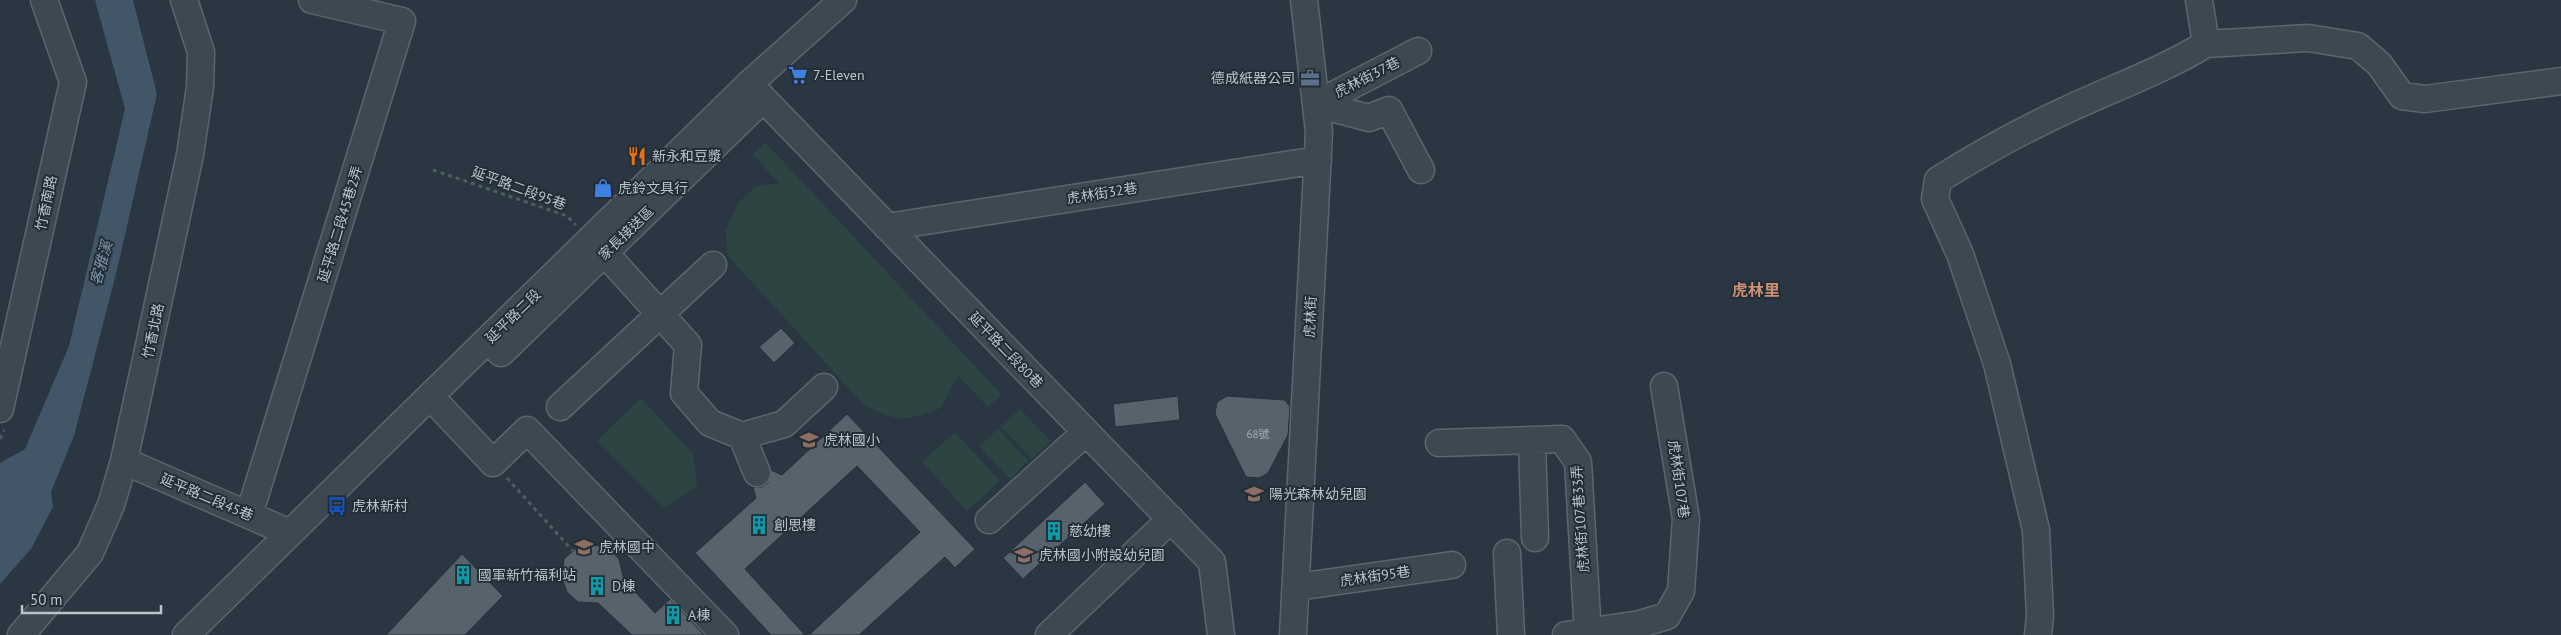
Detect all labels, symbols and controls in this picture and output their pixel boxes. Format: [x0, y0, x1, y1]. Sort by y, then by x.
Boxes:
street label: 虎林街37巷 [1331, 53, 1403, 101]
supermarket icon: 7-Eleven [787, 64, 809, 86]
place label: 7-Eleven [813, 66, 865, 84]
office icon: 德成紙器公司 [1299, 67, 1321, 89]
place label: 德成紙器公司 [1211, 69, 1295, 87]
restaurant icon: 新永和豆漿 [626, 145, 648, 167]
place label: 新永和豆漿 [652, 147, 722, 165]
street label: 延平路二段95巷 [469, 163, 569, 213]
street label: 延平路二段45巷2弄 [314, 164, 366, 284]
street label: 竹香南路 [31, 174, 61, 232]
shop icon: 虎鈴文具行 [592, 177, 614, 199]
place label: 虎鈴文具行 [618, 179, 688, 197]
street label: 虎林街32巷 [1065, 179, 1139, 207]
street label: 家長接送區 [595, 202, 657, 264]
water label: 客雅溪 [86, 237, 117, 287]
district label: 虎林里 [1732, 280, 1780, 300]
street label: 延平路二段 [482, 285, 544, 347]
street label: 虎林街 [1300, 296, 1320, 338]
street label: 竹香北路 [138, 302, 168, 360]
street label: 延平路二段80巷 [965, 308, 1047, 392]
house number: 68號 [1247, 427, 1270, 441]
school or university icon: 虎林國小 [798, 429, 820, 451]
place label: 虎林國小 [824, 431, 880, 449]
street label: 虎林街107巷 [1665, 439, 1693, 519]
street label: 虎林街107巷33弄 [1567, 464, 1593, 574]
street label: 延平路二段45巷 [158, 469, 256, 525]
school or university icon: 陽光森林幼兒園 [1243, 483, 1265, 505]
place label: 陽光森林幼兒園 [1269, 485, 1367, 503]
bus stop icon: 虎林新村 [326, 495, 348, 517]
place label: 虎林新村 [352, 497, 408, 515]
building icon: 創思樓 [748, 514, 770, 536]
place label: 創思樓 [774, 516, 816, 534]
building icon: 慈幼樓 [1043, 520, 1065, 542]
place label: 慈幼樓 [1069, 522, 1111, 540]
school or university icon: 虎林國中 [573, 536, 595, 558]
place label: 虎林國中 [599, 538, 655, 556]
school or university icon: 虎林國小附設幼兒園 [1013, 544, 1035, 566]
place label: 虎林國小附設幼兒園 [1039, 546, 1165, 564]
street label: 虎林街95巷 [1338, 562, 1412, 590]
building icon: 國軍新竹福利站 [452, 564, 474, 586]
place label: 國軍新竹福利站 [478, 566, 576, 584]
building icon: D棟 [586, 575, 608, 597]
place label: D棟 [612, 577, 635, 595]
scale bar [22, 582, 161, 614]
text: 50 m [30, 590, 63, 609]
building icon: A棟 [662, 604, 684, 626]
place label: A棟 [688, 606, 710, 624]

